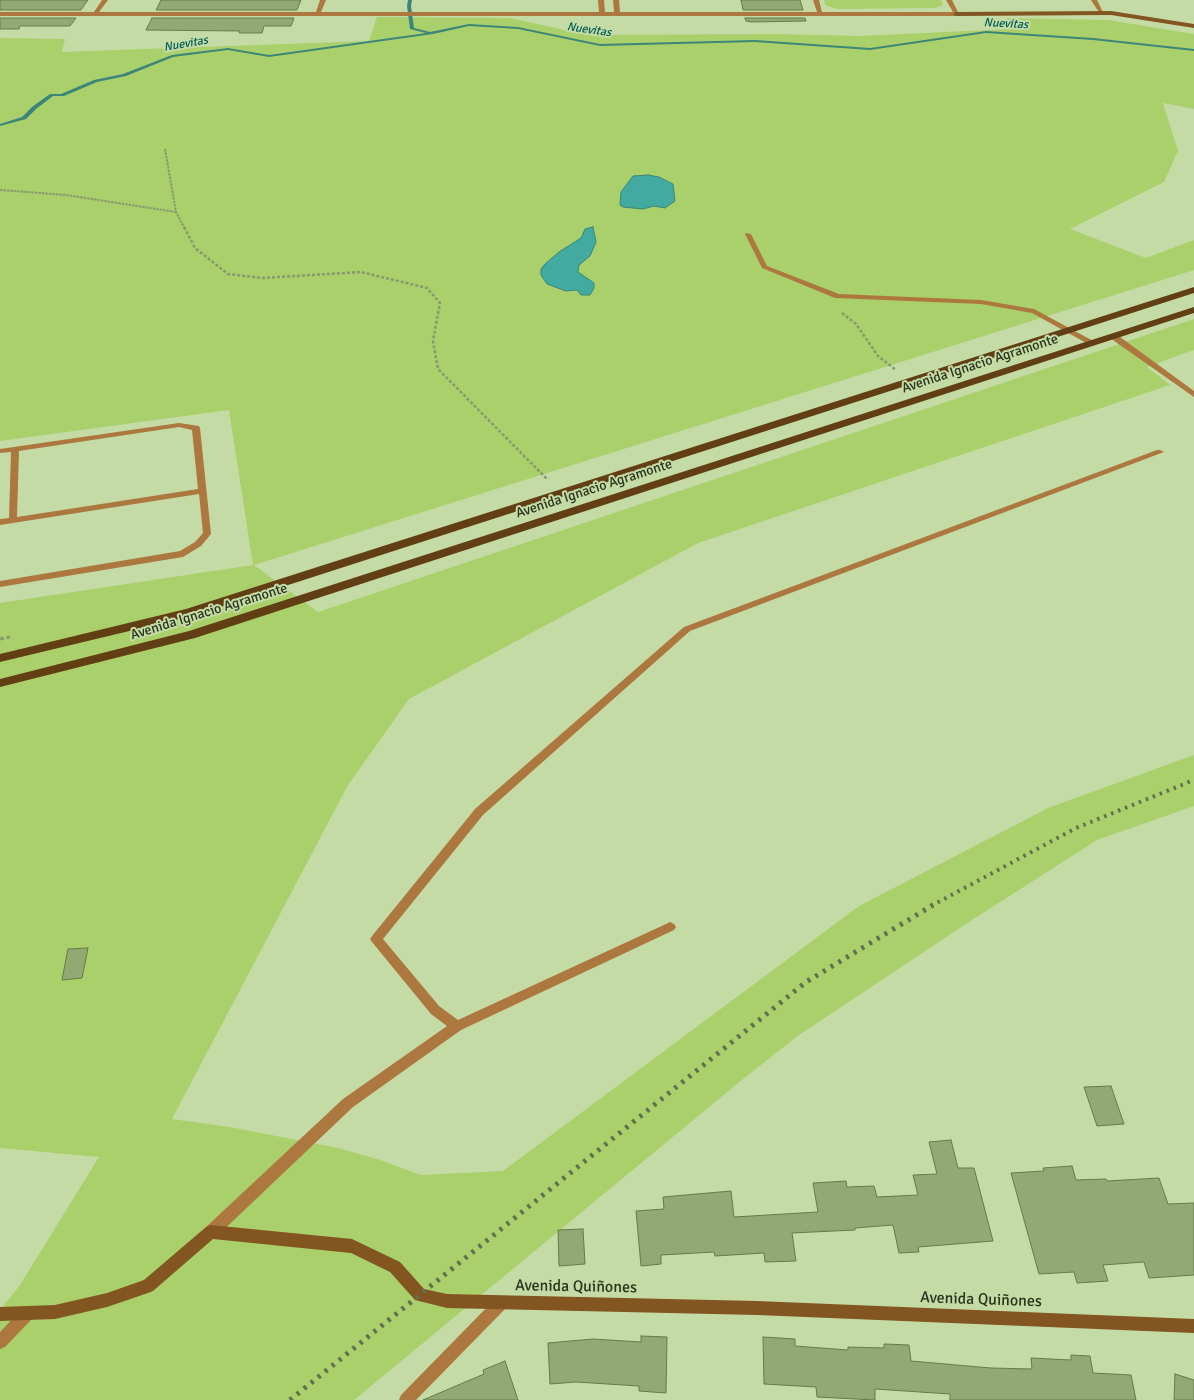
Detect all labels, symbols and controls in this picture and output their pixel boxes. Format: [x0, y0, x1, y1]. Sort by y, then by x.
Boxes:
water label: Nuevitas [983, 16, 1029, 32]
water label: Nuevitas [566, 20, 612, 40]
water label: Nuevitas [163, 33, 209, 55]
street label: Avenida Ignacio Agramonte [900, 331, 1060, 397]
street label: Avenida Ignacio Agramonte [514, 456, 674, 522]
street label: Avenida Ignacio Agramonte [128, 580, 290, 644]
street label: Avenida Quiñones [515, 1276, 637, 1298]
street label: Avenida Quiñones [920, 1288, 1042, 1312]

